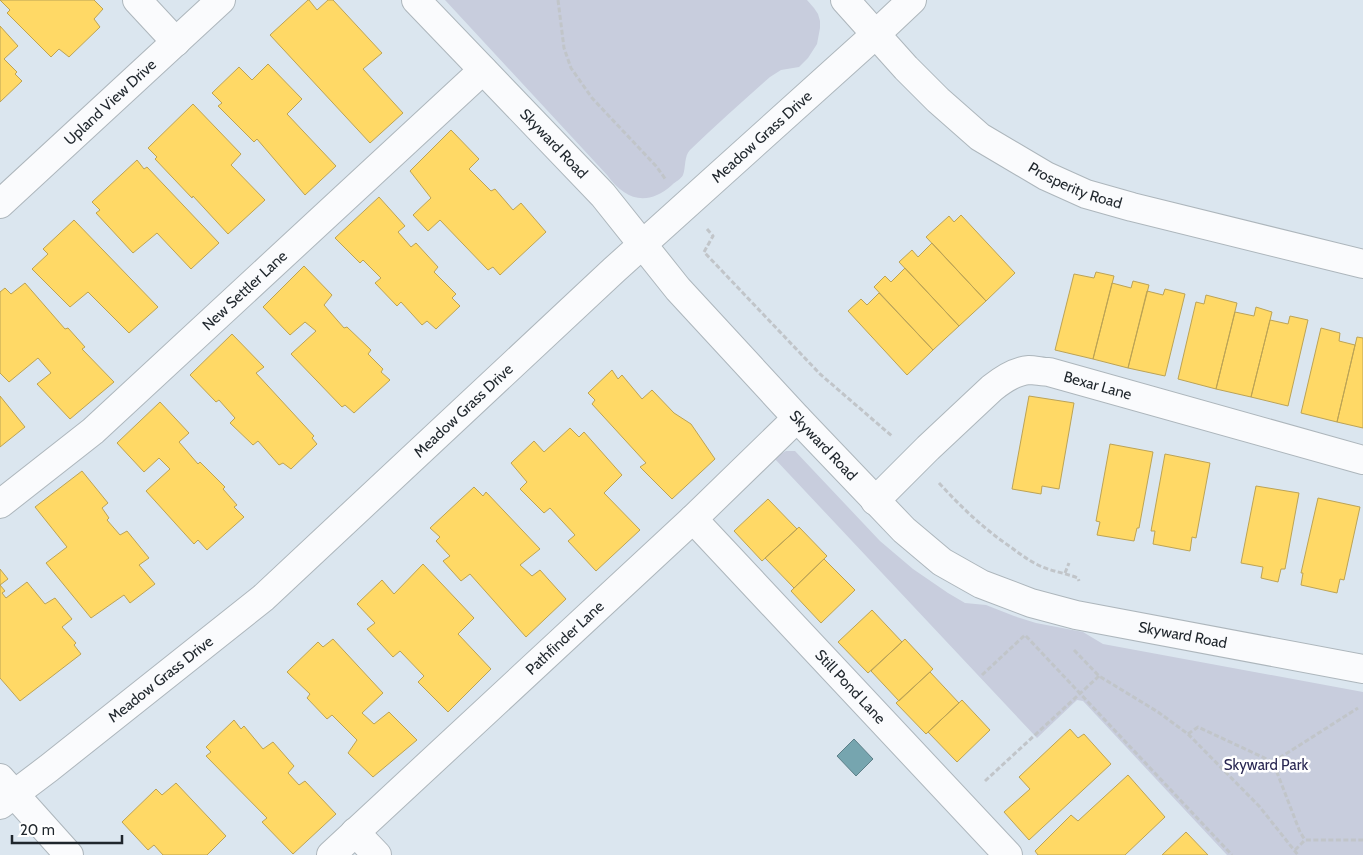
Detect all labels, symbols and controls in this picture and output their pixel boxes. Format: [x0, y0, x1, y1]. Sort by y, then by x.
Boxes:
street label: Upland View Drive [61, 55, 160, 149]
street label: Meadow Grass Drive [708, 87, 816, 187]
street label: Skyward Road [516, 105, 591, 182]
street label: Prosperity Road [1025, 158, 1124, 213]
street label: New Settler Lane [199, 247, 291, 334]
street label: Meadow Grass Drive [410, 360, 517, 461]
street label: Bexar Lane [1062, 368, 1134, 404]
street label: Skyward Road [786, 407, 861, 484]
street label: Pathfinder Lane [522, 597, 608, 679]
street label: Skyward Road [1137, 618, 1229, 652]
street label: Meadow Grass Drive [105, 632, 217, 726]
street label: Still Pond Lane [811, 646, 890, 728]
park label: Skyward Park [1224, 756, 1308, 774]
scale bar [12, 812, 122, 844]
text: 20 m [20, 821, 55, 839]

